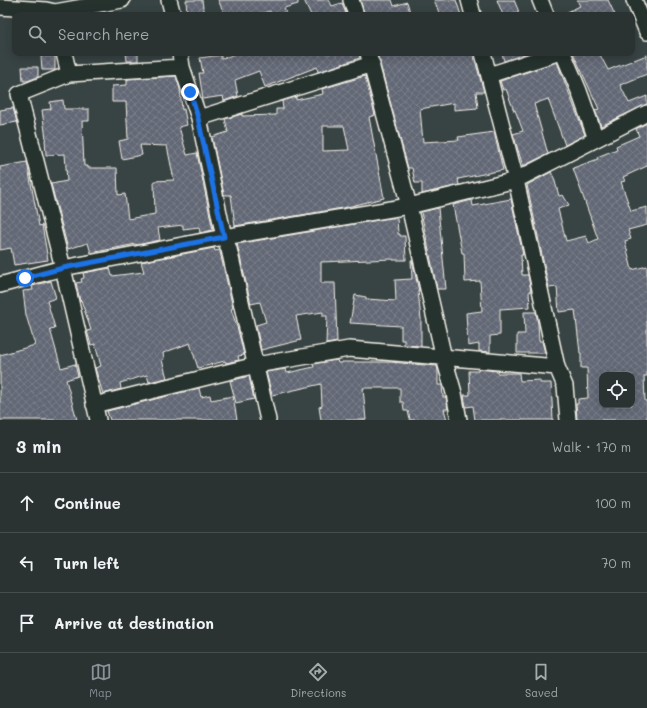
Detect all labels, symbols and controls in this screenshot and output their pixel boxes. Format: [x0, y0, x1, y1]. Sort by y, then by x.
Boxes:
search box [12, 12, 635, 56]
icon: search [26, 23, 48, 45]
text: Search here [58, 24, 149, 44]
route end [181, 83, 199, 101]
route start [16, 269, 34, 287]
map controls [599, 372, 635, 408]
button: locate [599, 372, 635, 408]
text: 3 min [16, 435, 61, 457]
text: Walk · 170 m [552, 438, 631, 455]
icon: ahead [16, 492, 38, 514]
text: Continue [54, 493, 121, 513]
text: 100 m [595, 494, 631, 511]
icon: left [16, 552, 38, 574]
text: Turn left [54, 553, 119, 573]
text: 70 m [601, 554, 631, 571]
icon: arrive [16, 612, 38, 634]
text: Arrive at destination [54, 613, 214, 633]
tab: Map [89, 661, 112, 700]
tab: Directions [290, 661, 346, 700]
tab: Saved [525, 661, 558, 700]

